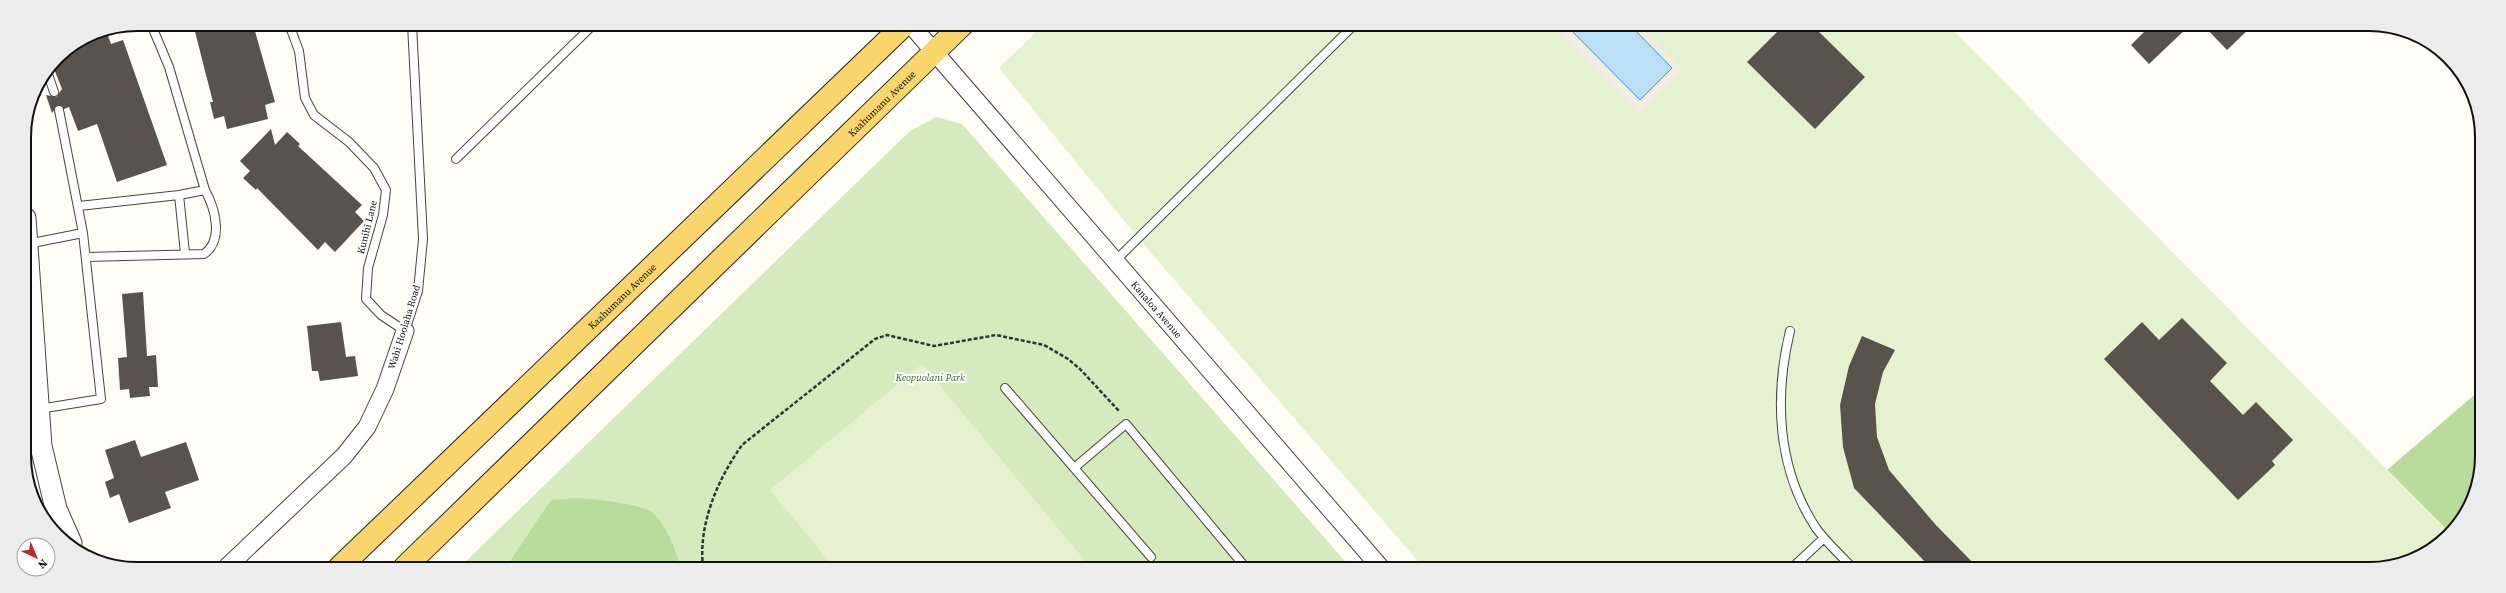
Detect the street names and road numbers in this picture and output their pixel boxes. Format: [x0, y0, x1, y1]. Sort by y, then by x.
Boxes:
street label: Kaahumanu Avenue [845, 67, 918, 139]
street label: Kunihi Lane [354, 199, 380, 255]
street label: Kaahumanu Avenue [585, 260, 659, 332]
street label: Kanaloa Avenue [1129, 278, 1185, 341]
street label: Wahi Hoolaha Road [385, 283, 423, 371]

